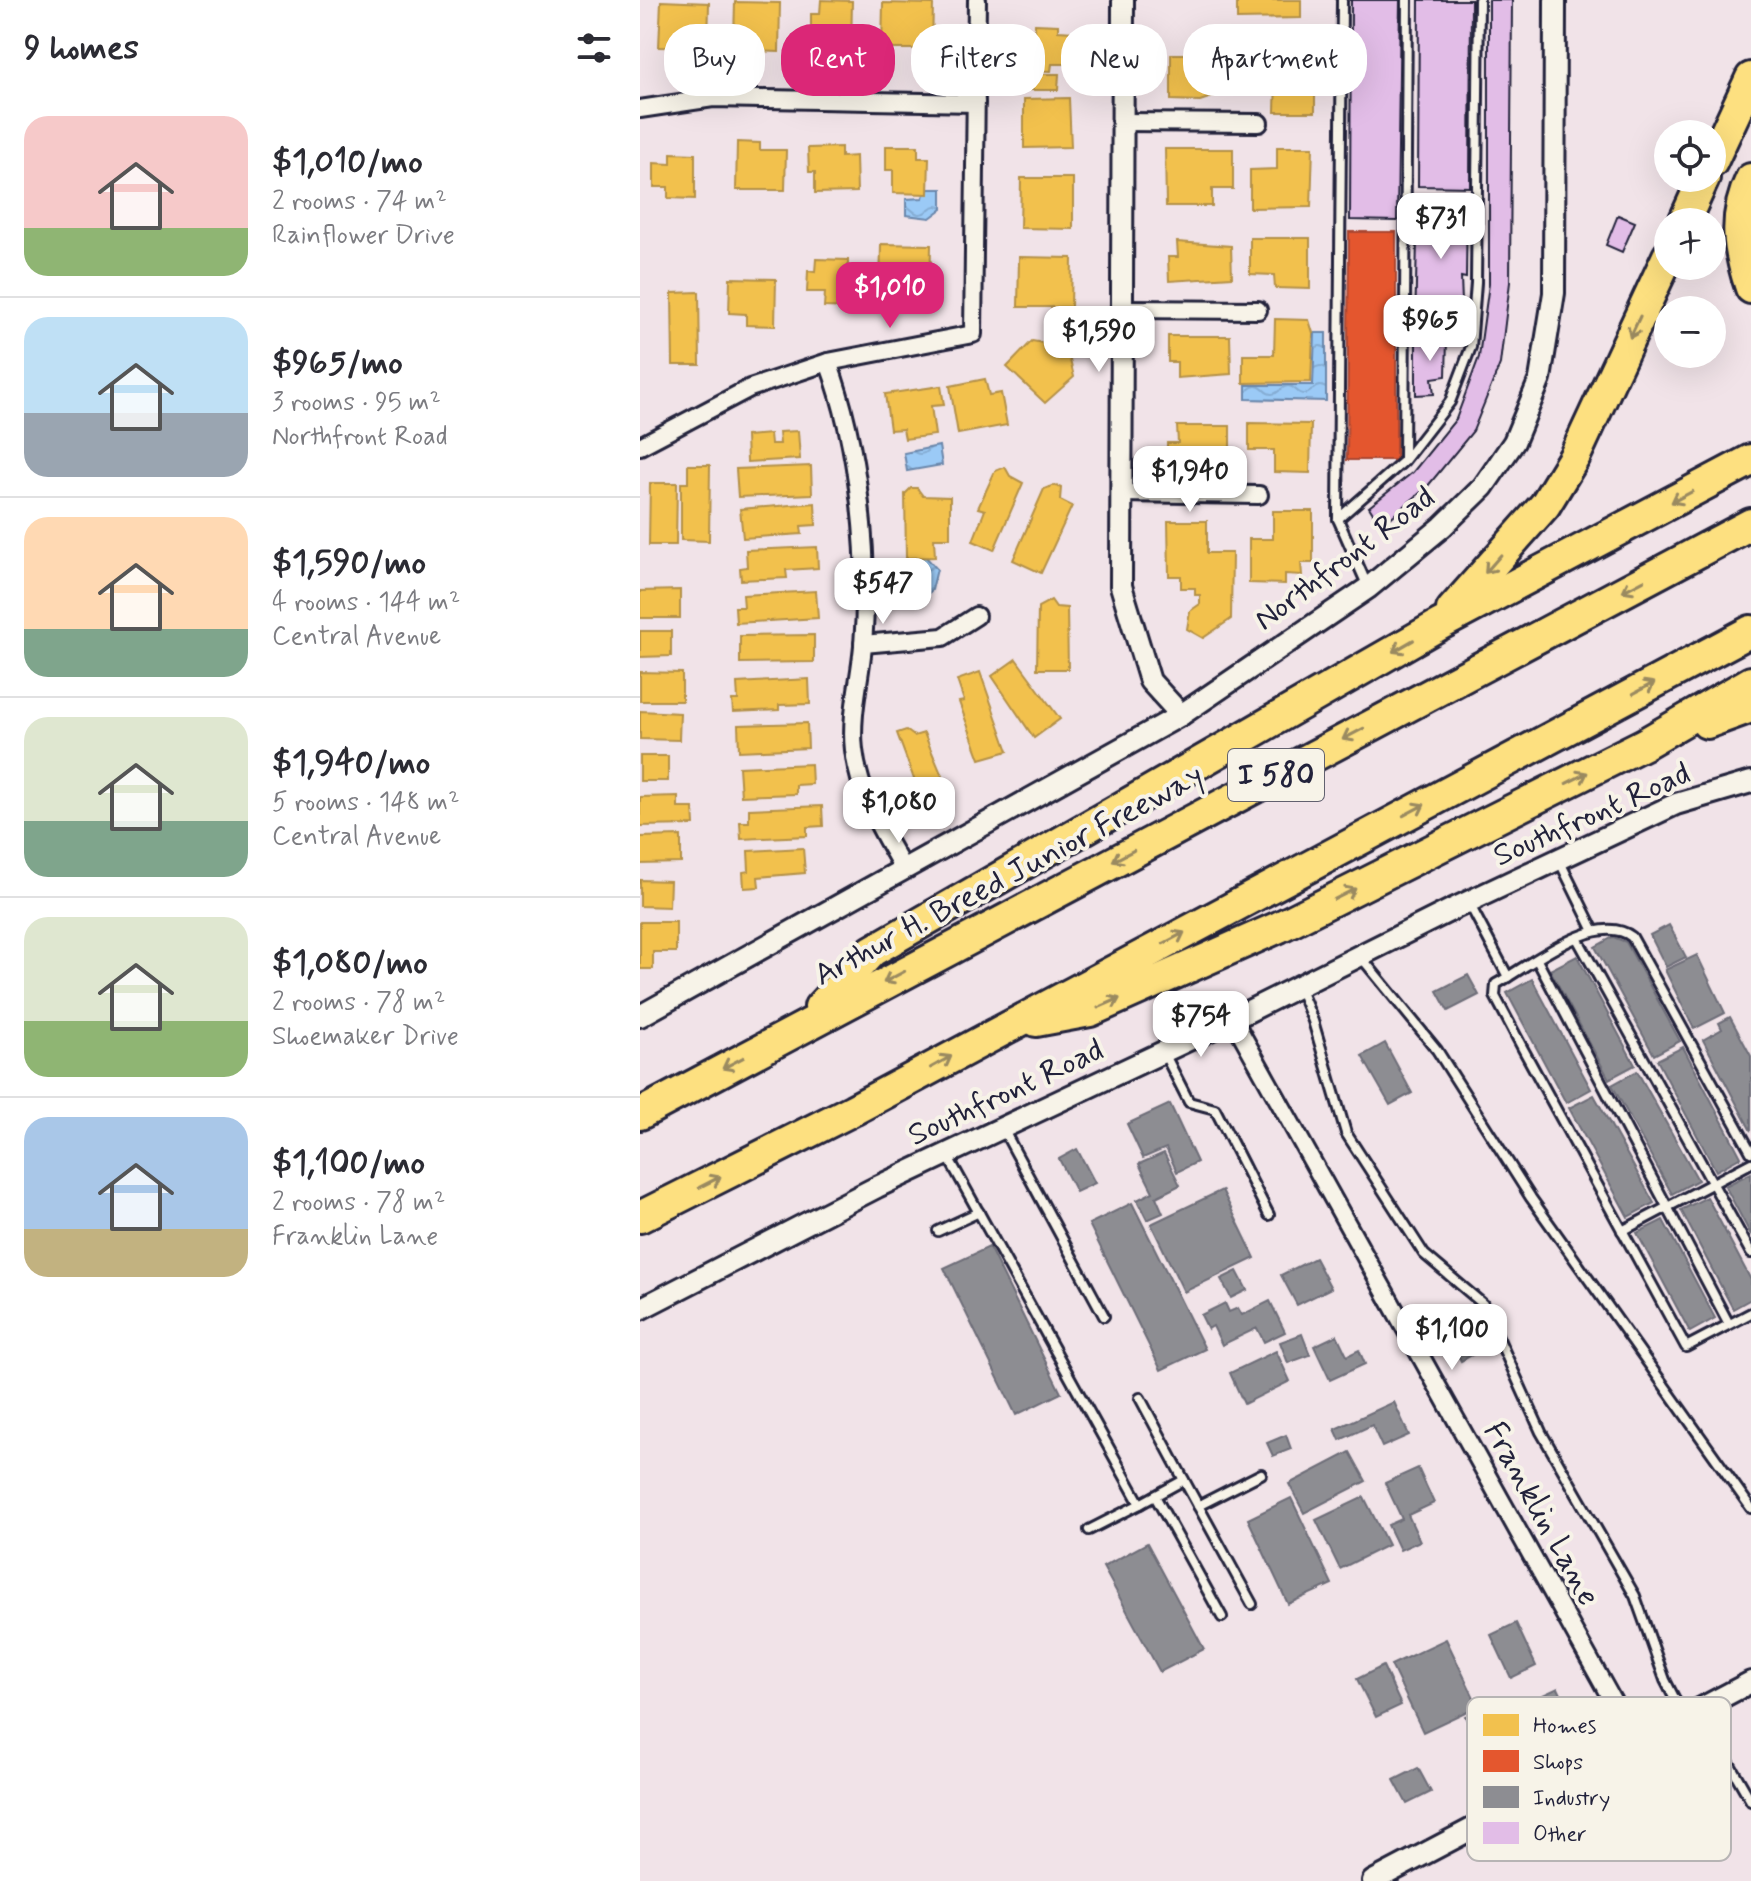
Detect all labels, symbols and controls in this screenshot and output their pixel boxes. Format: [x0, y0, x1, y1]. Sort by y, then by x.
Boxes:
chip: Buy [664, 24, 765, 96]
chip: Rent [781, 24, 895, 96]
chip: Filters [911, 24, 1045, 96]
chip: New [1061, 24, 1167, 96]
chip: Apartment [1183, 24, 1367, 96]
text: 9 homes [24, 26, 139, 71]
icon: filters [572, 26, 616, 70]
map controls [1654, 120, 1726, 368]
button: locate [1654, 120, 1726, 192]
text: $1,010/mo [272, 140, 423, 185]
icon: home [88, 148, 184, 244]
text: 2 rooms · 74 m² [272, 185, 447, 219]
pin: $731 [1394, 193, 1488, 261]
text: $731 [1415, 202, 1467, 236]
button: + [1654, 208, 1726, 280]
text: Rainflower Drive [272, 219, 455, 253]
pin: $1,010 [825, 262, 955, 330]
text: $1,010 [854, 271, 926, 305]
pin: $965 [1383, 295, 1477, 363]
button: − [1654, 296, 1726, 368]
text: $965 [1402, 304, 1458, 338]
pin: $1,590 [1034, 306, 1164, 374]
text: $1,590 [1062, 315, 1136, 349]
one-way arrow [1627, 315, 1642, 339]
text: $965/mo [272, 341, 403, 386]
icon: home [88, 349, 184, 445]
text: 3 rooms · 95 m² [272, 386, 441, 420]
text: Northfront Road [272, 420, 448, 454]
pin: $1,940 [1125, 446, 1255, 514]
text: $1,940 [1151, 455, 1229, 489]
street label: Northfront Road [1246, 477, 1444, 641]
one-way arrow [1671, 489, 1694, 505]
text: $1,590/mo [272, 541, 426, 586]
icon: home [88, 549, 184, 645]
one-way arrow [1485, 553, 1503, 573]
pin: $547 [836, 558, 930, 626]
text: $547 [852, 567, 914, 601]
one-way arrow [1621, 579, 1645, 595]
text: 4 rooms · 144 m² [272, 586, 460, 620]
text: Central Avenue [272, 620, 441, 654]
one-way arrow [1392, 639, 1416, 654]
one-way arrow [1632, 679, 1655, 695]
one-way arrow [1342, 727, 1366, 743]
text: $1,940/mo [272, 741, 430, 786]
icon: home [88, 749, 184, 845]
road number: I 580 [1228, 749, 1324, 801]
street label: Southfront Road [1487, 753, 1697, 877]
street label: Arthur H. Breed Junior Freeway [807, 755, 1211, 997]
one-way arrow [1565, 769, 1589, 785]
pin: $1,080 [834, 777, 964, 845]
text: 5 rooms · 148 m² [272, 786, 459, 820]
text: $1,080 [861, 786, 937, 820]
one-way arrow [1402, 801, 1426, 817]
text: Central Avenue [272, 820, 441, 854]
one-way arrow [1112, 848, 1136, 864]
one-way arrow [1332, 885, 1356, 901]
one-way arrow [1161, 929, 1185, 945]
text: $1,080/mo [272, 941, 428, 986]
icon: home [88, 949, 184, 1045]
one-way arrow [882, 970, 906, 986]
text: 2 rooms · 78 m² [272, 986, 445, 1020]
pin: $754 [1154, 991, 1248, 1059]
one-way arrow [1096, 995, 1120, 1010]
text: $754 [1171, 1000, 1231, 1034]
text: Shoemaker Drive [272, 1020, 459, 1054]
street label: Southfront Road [901, 1029, 1111, 1157]
one-way arrow [928, 1054, 952, 1070]
one-way arrow [722, 1056, 746, 1071]
text: $1,100/mo [272, 1141, 425, 1186]
icon: home [88, 1149, 184, 1245]
one-way arrow [697, 1174, 721, 1189]
text: 2 rooms · 78 m² [272, 1186, 445, 1220]
text: Franklin Lane [272, 1220, 438, 1254]
pin: $1,100 [1387, 1304, 1517, 1372]
text: $1,100 [1415, 1313, 1489, 1347]
street label: Franklin Lane [1473, 1414, 1609, 1614]
legend [1467, 1697, 1731, 1861]
text: Homes [1533, 1713, 1597, 1741]
text: Shops [1533, 1749, 1583, 1777]
text: Industry [1533, 1785, 1610, 1813]
text: Other [1533, 1821, 1586, 1849]

